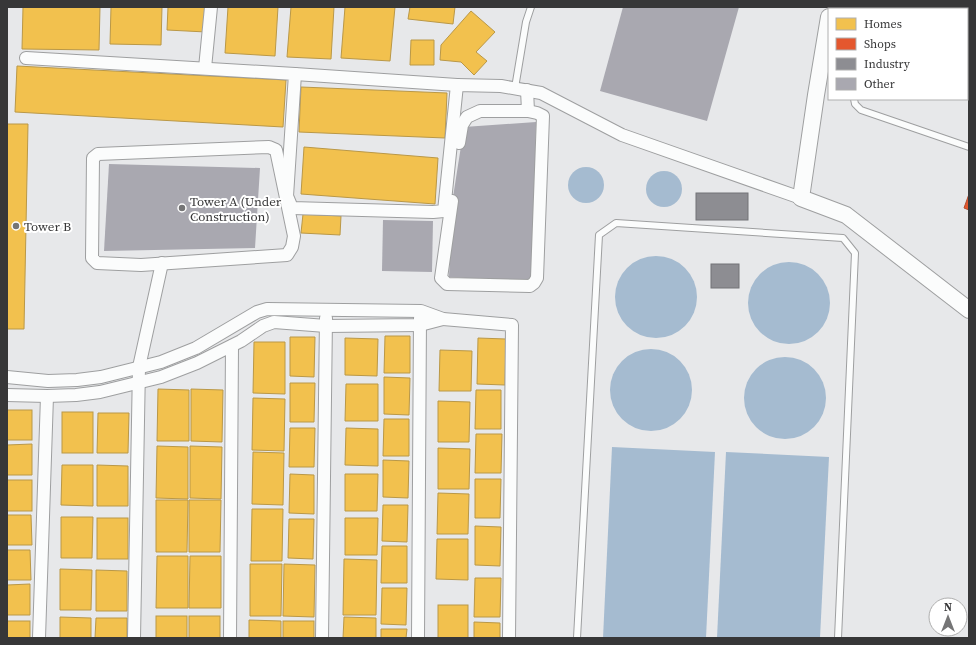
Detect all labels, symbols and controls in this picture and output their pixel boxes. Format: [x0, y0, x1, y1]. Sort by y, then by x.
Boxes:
legend [828, 8, 968, 100]
text: Homes [864, 16, 902, 32]
text: Shops [864, 36, 896, 52]
text: Industry [864, 56, 911, 72]
text: Other [864, 76, 895, 92]
place label: Tower A (Under Construction) [190, 193, 282, 225]
marker: Tower A (Under Construction) [177, 203, 187, 213]
place label: Tower B [24, 218, 71, 235]
marker: Tower B [11, 221, 21, 231]
north arrow [928, 597, 968, 637]
text: N [944, 600, 952, 615]

